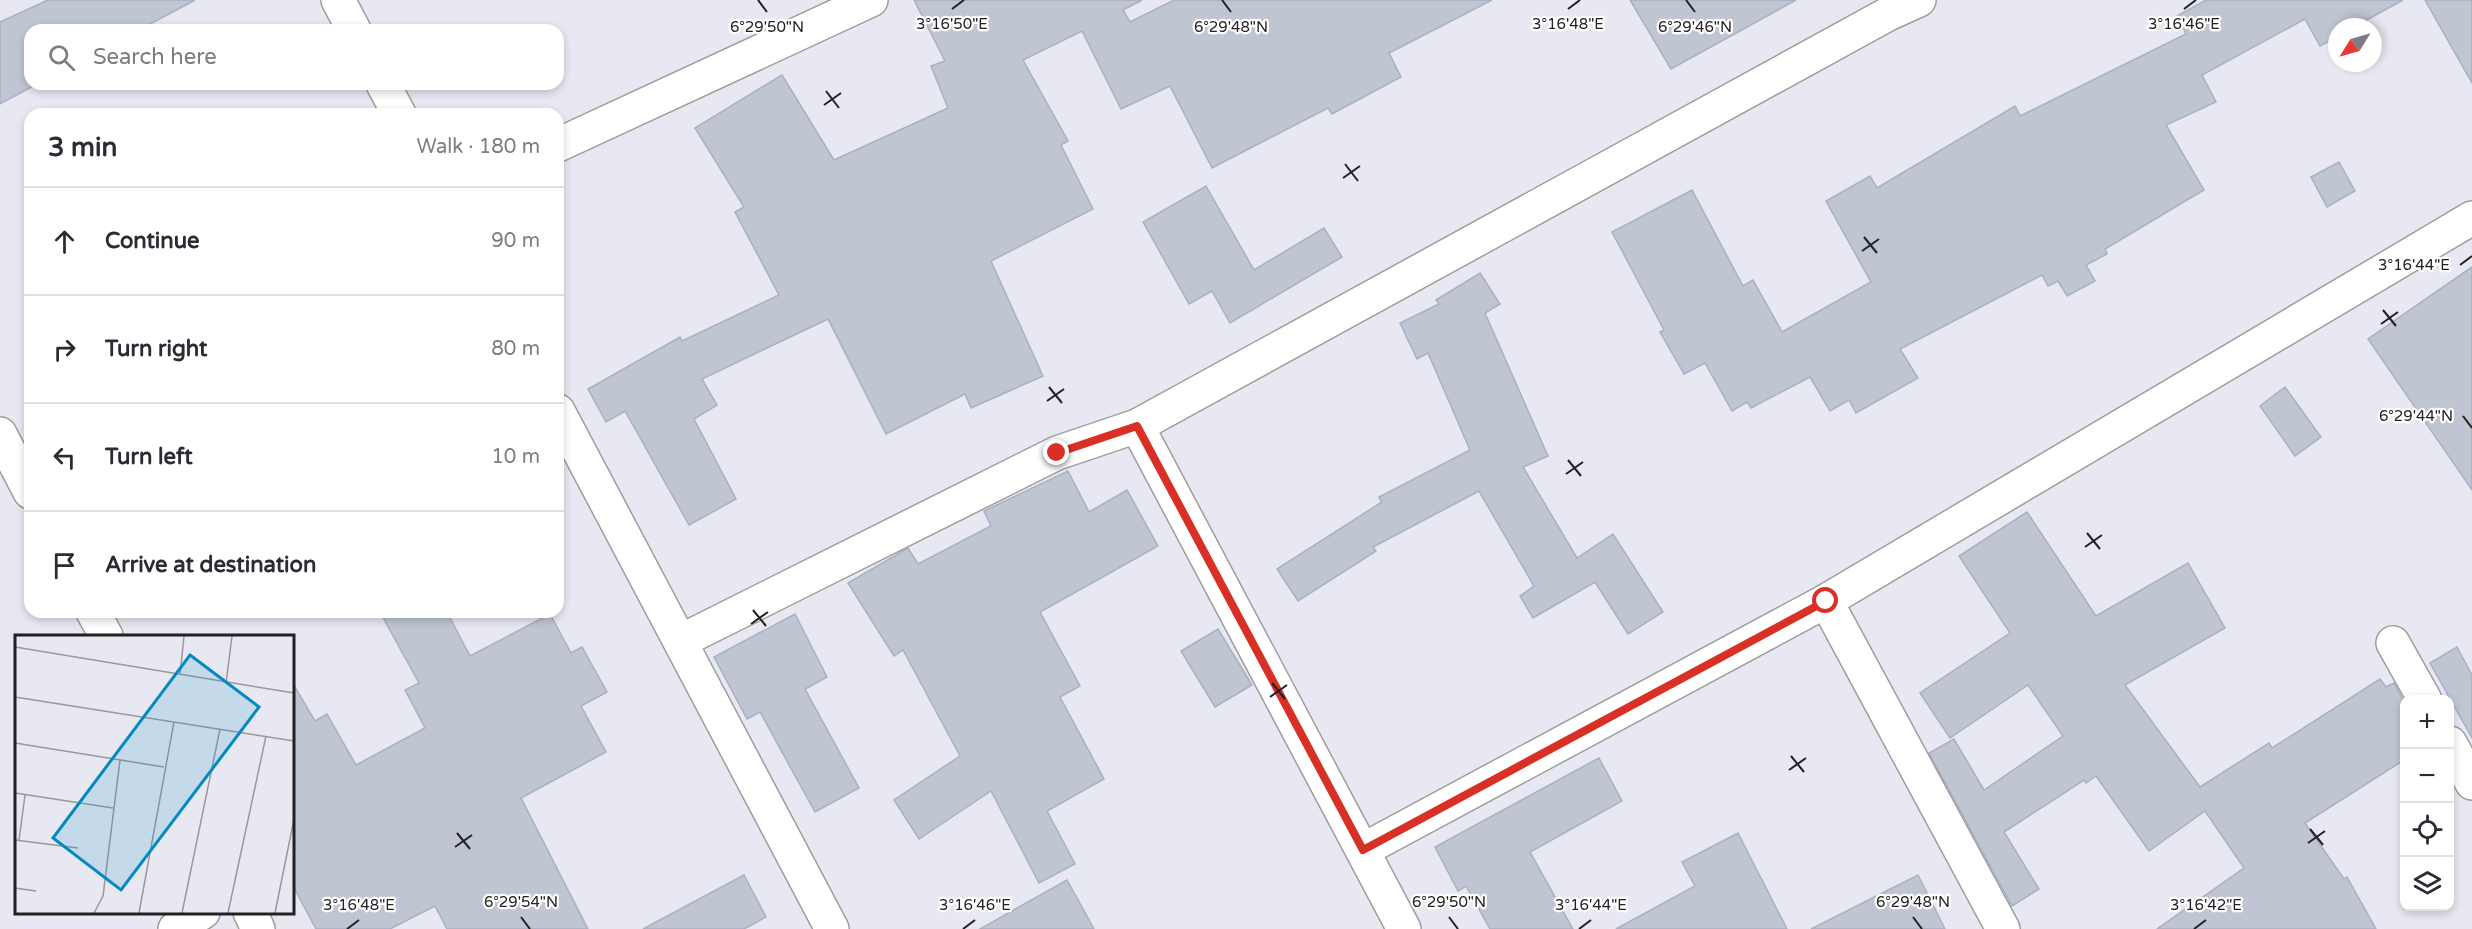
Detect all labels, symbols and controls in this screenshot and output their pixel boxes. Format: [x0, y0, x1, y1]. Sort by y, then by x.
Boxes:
text: 3°16'50"E [916, 15, 988, 33]
text: 3°16'48"E [1532, 15, 1604, 33]
text: 3°16'46"E [2148, 15, 2220, 33]
text: 6°29'50"N [730, 18, 804, 36]
text: 6°29'48"N [1194, 18, 1268, 36]
text: 6°29'46"N [1658, 18, 1732, 36]
north arrow [2328, 18, 2382, 72]
search box [24, 24, 564, 90]
icon: search [45, 41, 78, 74]
text: Search here [93, 44, 217, 70]
text: 3 min [48, 132, 117, 163]
text: Walk · 180 m [417, 135, 540, 159]
icon: ahead [48, 225, 81, 258]
text: Continue [105, 228, 200, 254]
text: 90 m [491, 229, 540, 253]
text: 3°16'44"E [2378, 256, 2450, 274]
icon: right [48, 333, 81, 366]
text: Turn right [105, 336, 207, 362]
text: 80 m [491, 337, 540, 361]
text: 6°29'44"N [2379, 407, 2453, 425]
route end [1043, 439, 1069, 465]
icon: left [48, 441, 81, 474]
text: Turn left [105, 444, 193, 470]
text: 10 m [491, 445, 540, 469]
icon: arrive [48, 549, 81, 582]
text: Arrive at destination [105, 552, 316, 578]
route start [1812, 587, 1838, 613]
inset map [15, 635, 294, 914]
map controls [2400, 695, 2454, 911]
button: + [2400, 695, 2454, 749]
button: − [2400, 749, 2454, 803]
button: locate [2400, 803, 2454, 857]
button: layers [2400, 857, 2454, 911]
text: 6°29'54"N [484, 893, 558, 911]
text: 6°29'50"N [1412, 893, 1486, 911]
text: 6°29'48"N [1876, 893, 1950, 911]
text: 3°16'48"E [323, 896, 395, 914]
text: 3°16'46"E [939, 896, 1011, 914]
text: 3°16'44"E [1555, 896, 1627, 914]
text: 3°16'42"E [2170, 896, 2242, 914]

